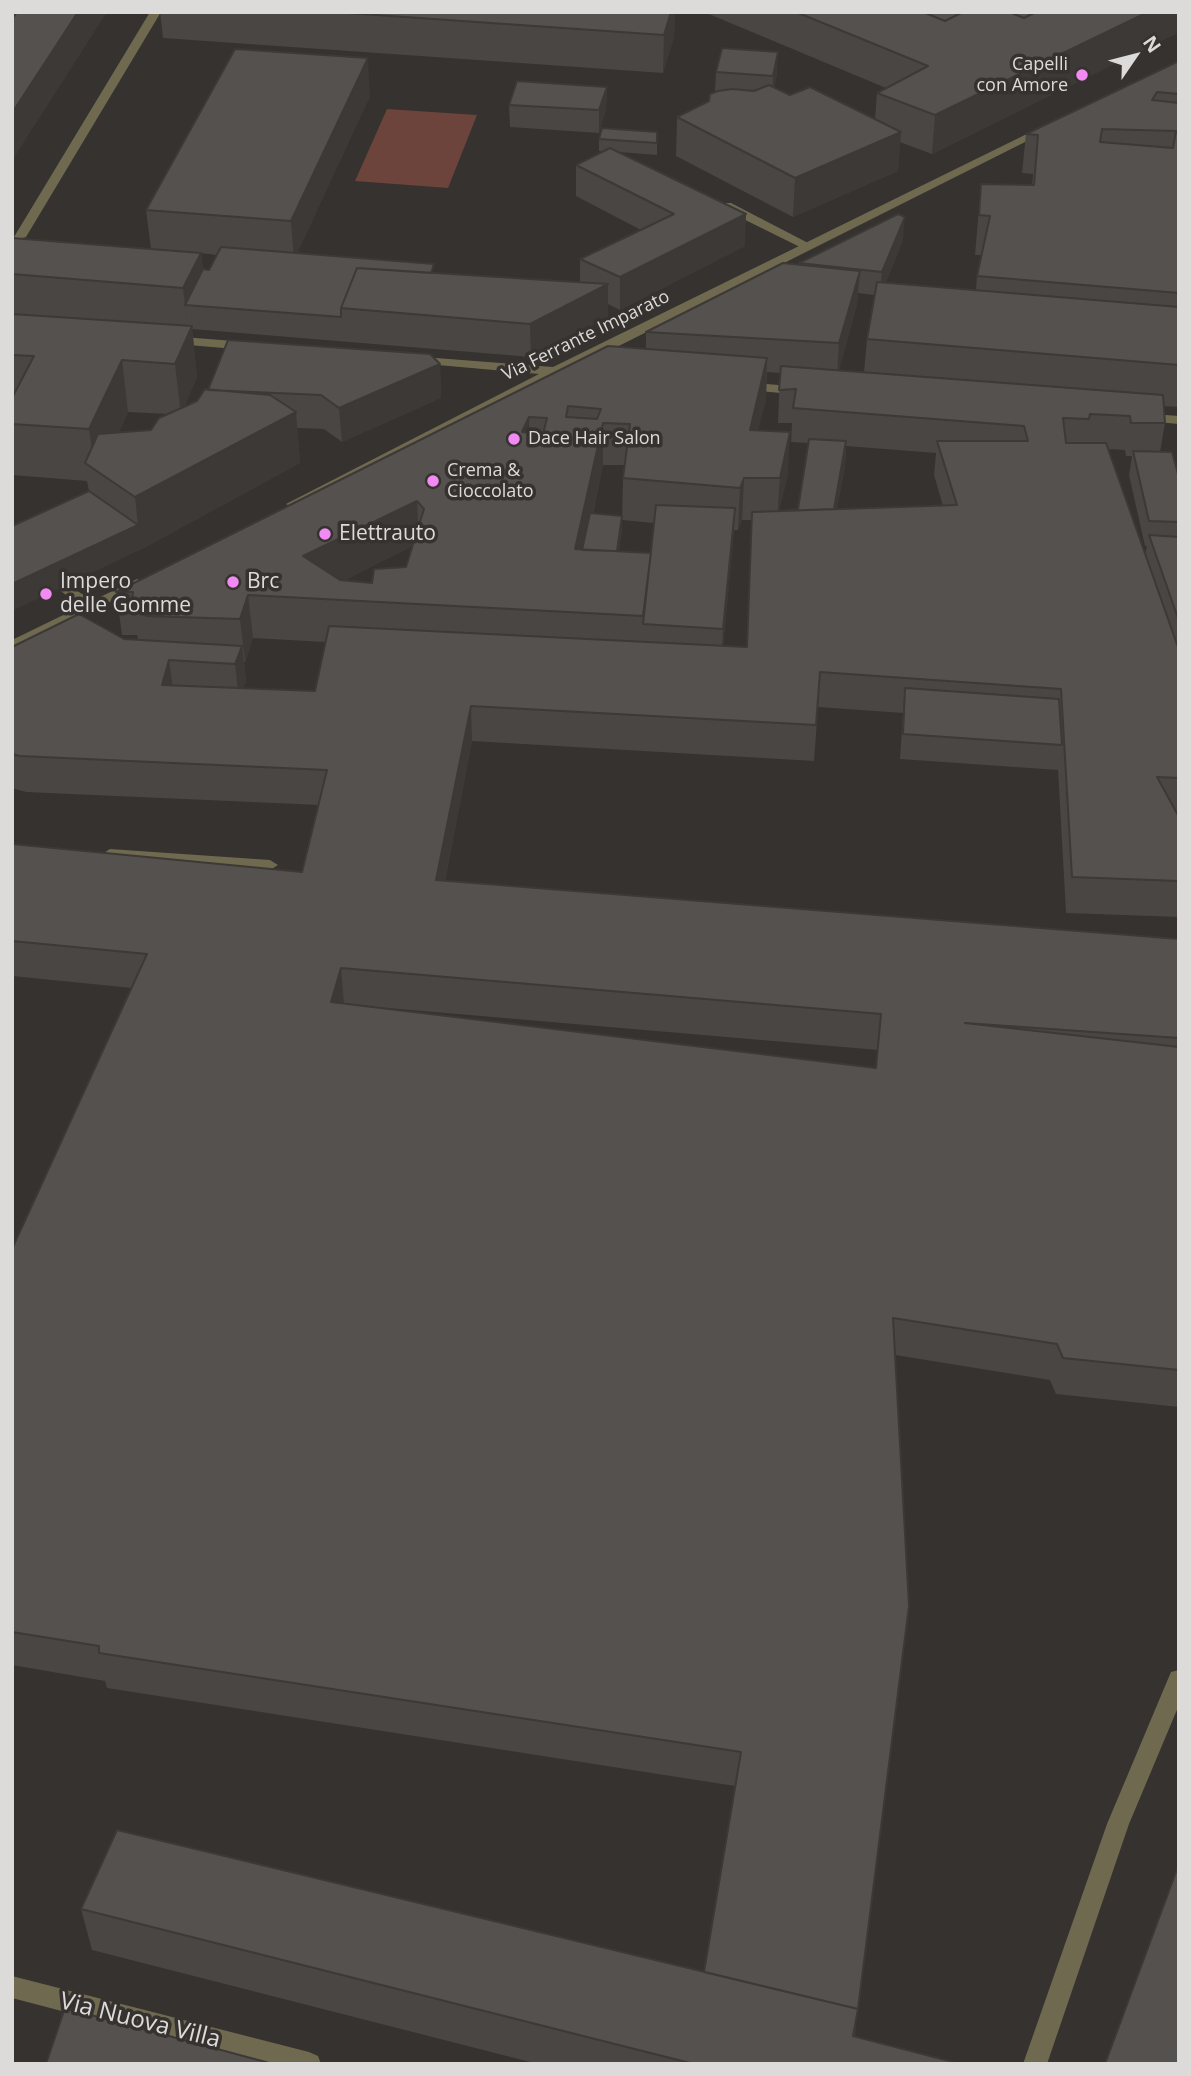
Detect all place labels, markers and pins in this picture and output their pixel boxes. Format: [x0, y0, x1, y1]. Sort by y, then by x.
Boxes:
place label: Capelli con Amore [976, 54, 1068, 96]
marker: Capelli con Amore [1074, 67, 1090, 83]
place label: Dace Hair Salon [528, 428, 661, 450]
marker: Dace Hair Salon [506, 431, 522, 447]
place label: Crema & Cioccolato [447, 460, 534, 503]
marker: Crema & Cioccolato [425, 473, 441, 489]
place label: Elettrauto [339, 521, 436, 547]
marker: Elettrauto [317, 526, 333, 542]
place label: Impero delle Gomme [60, 569, 191, 619]
place label: Brc [247, 569, 279, 595]
marker: Brc [225, 574, 241, 590]
marker: Impero delle Gomme [38, 586, 54, 602]

